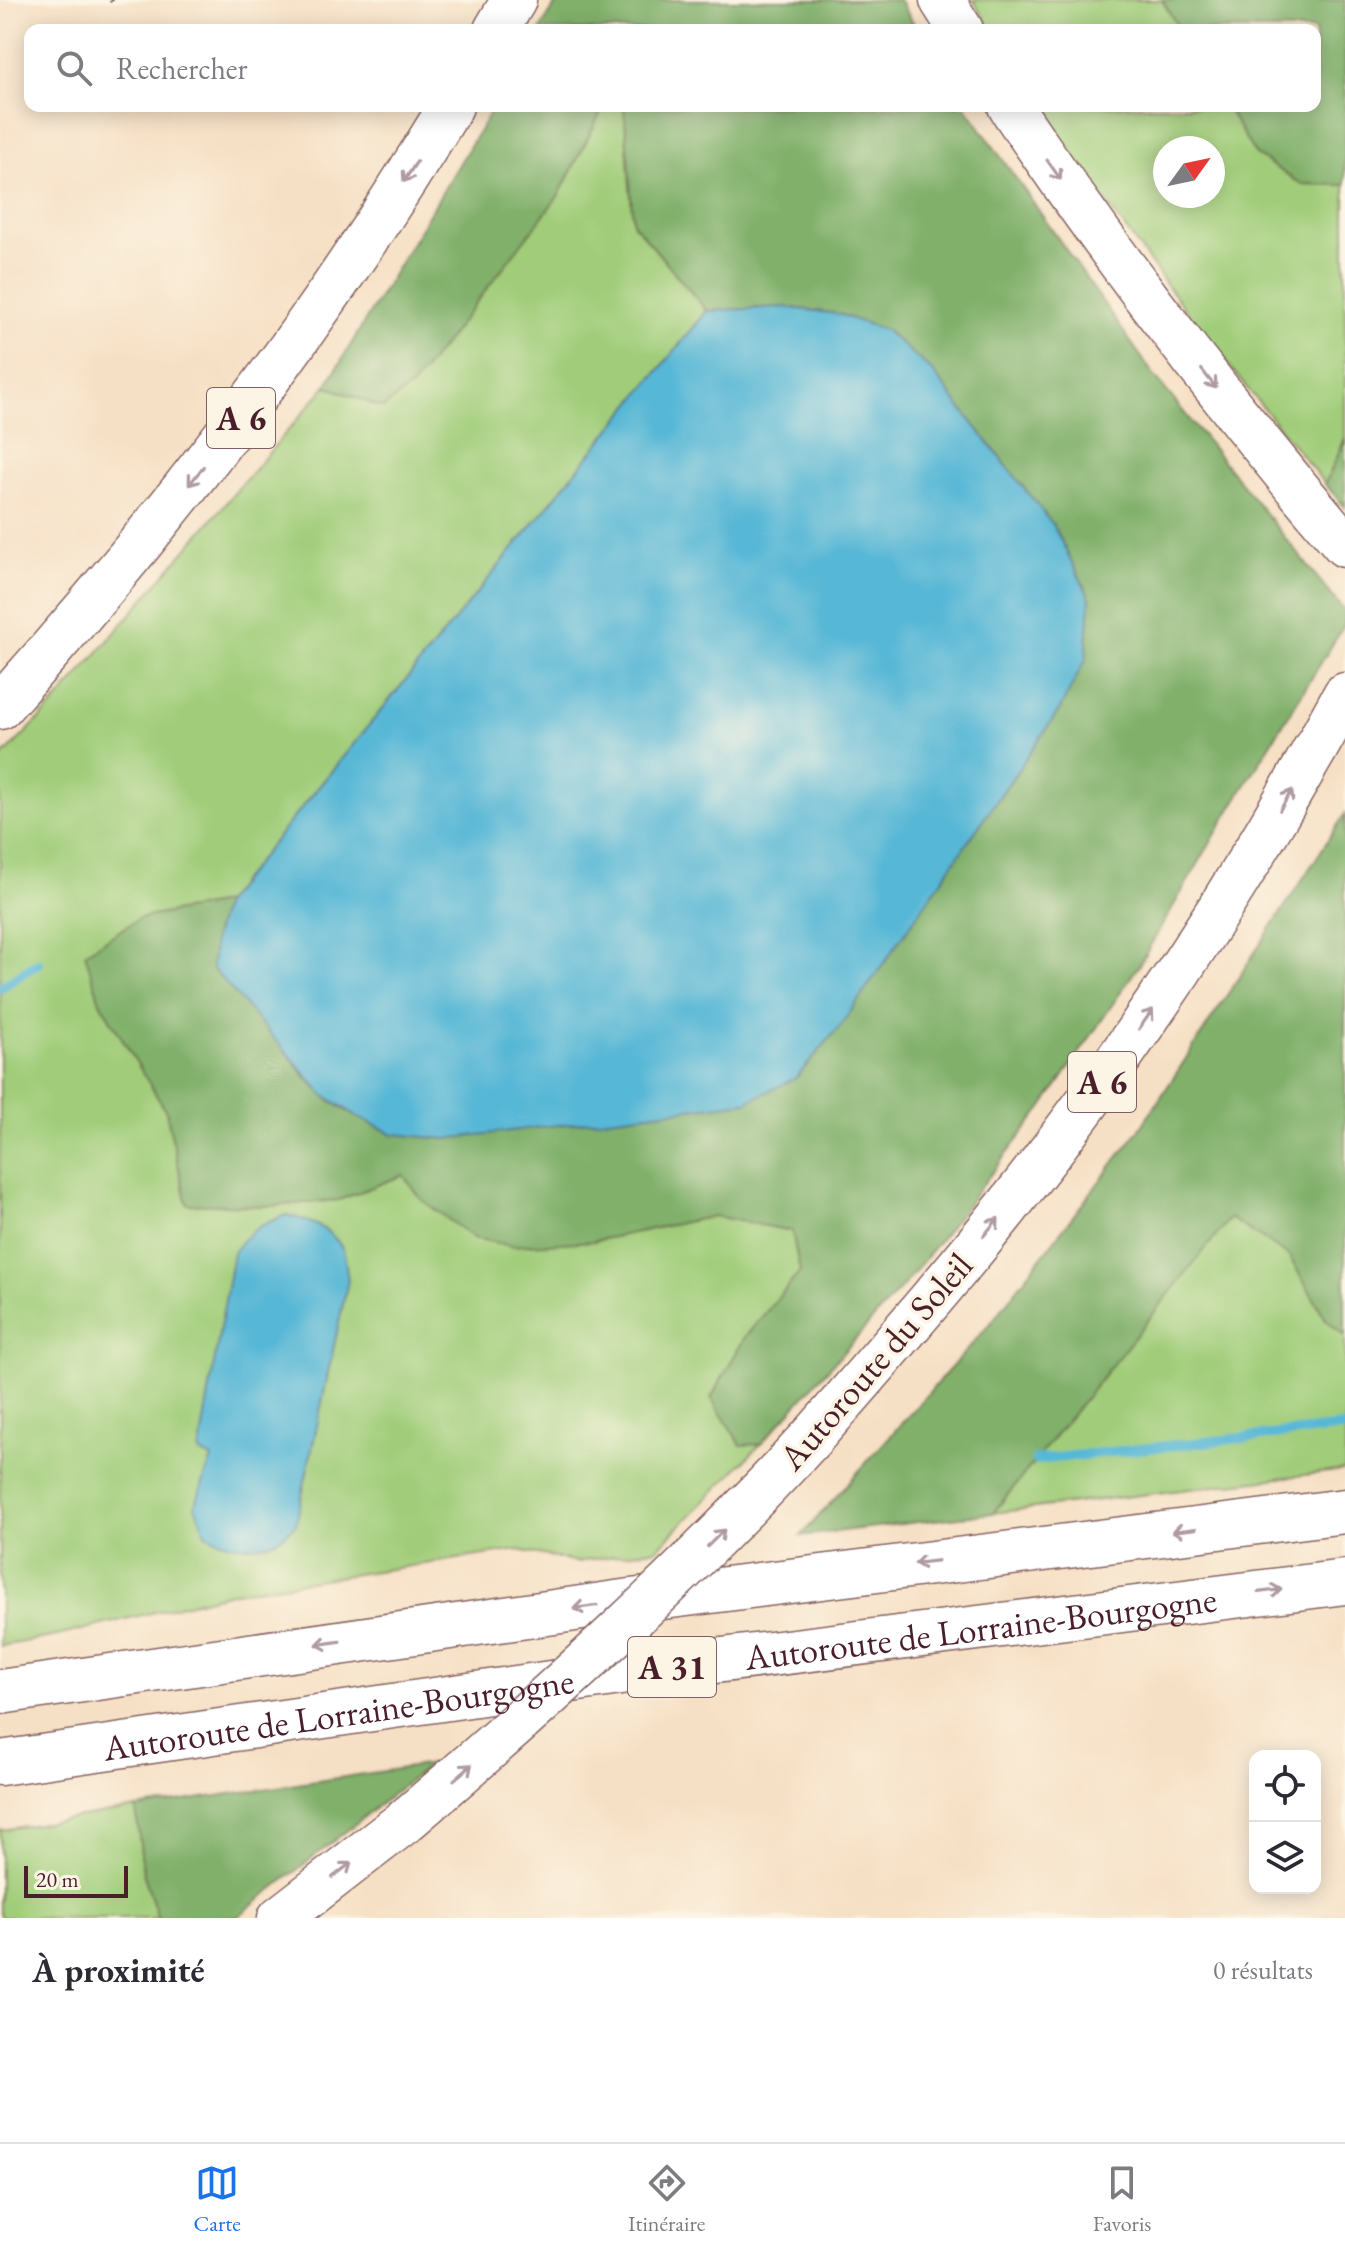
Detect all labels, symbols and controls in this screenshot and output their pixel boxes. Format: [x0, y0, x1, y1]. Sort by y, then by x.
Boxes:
search box [24, 24, 1321, 112]
icon: search [52, 46, 96, 90]
text: Rechercher [116, 49, 248, 88]
north arrow [1153, 136, 1225, 208]
one-way arrow [1046, 159, 1062, 181]
one-way arrow [402, 160, 418, 183]
one-way arrow [1200, 368, 1217, 389]
road number: A 6 [207, 388, 275, 448]
one-way arrow [187, 465, 205, 486]
one-way arrow [1278, 789, 1294, 812]
one-way arrow [1138, 1008, 1154, 1030]
road number: A 6 [1068, 1052, 1136, 1112]
one-way arrow [982, 1217, 1000, 1238]
street label: Autoroute du Soleil [767, 1243, 983, 1480]
one-way arrow [1172, 1523, 1197, 1538]
one-way arrow [706, 1528, 725, 1548]
one-way arrow [914, 1555, 939, 1570]
street label: Autoroute de Lorraine-Bourgogne [741, 1575, 1219, 1681]
one-way arrow [1256, 1584, 1283, 1599]
one-way arrow [573, 1600, 598, 1615]
one-way arrow [315, 1636, 341, 1651]
road number: A 31 [628, 1637, 716, 1697]
street label: Autoroute de Lorraine-Bourgogne [99, 1657, 577, 1772]
map controls [1249, 1750, 1321, 1894]
button: locate [1249, 1750, 1321, 1822]
one-way arrow [452, 1763, 473, 1781]
button: layers [1249, 1822, 1321, 1894]
scale bar [24, 1862, 128, 1898]
one-way arrow [331, 1862, 352, 1879]
text: 20 m [36, 1865, 79, 1894]
text: À proximité [32, 1948, 205, 1992]
text: 0 résultats [1213, 1953, 1313, 1987]
tab: Carte [194, 2161, 241, 2238]
tab: Itinéraire [628, 2161, 705, 2238]
tab: Favoris [1093, 2161, 1151, 2238]

